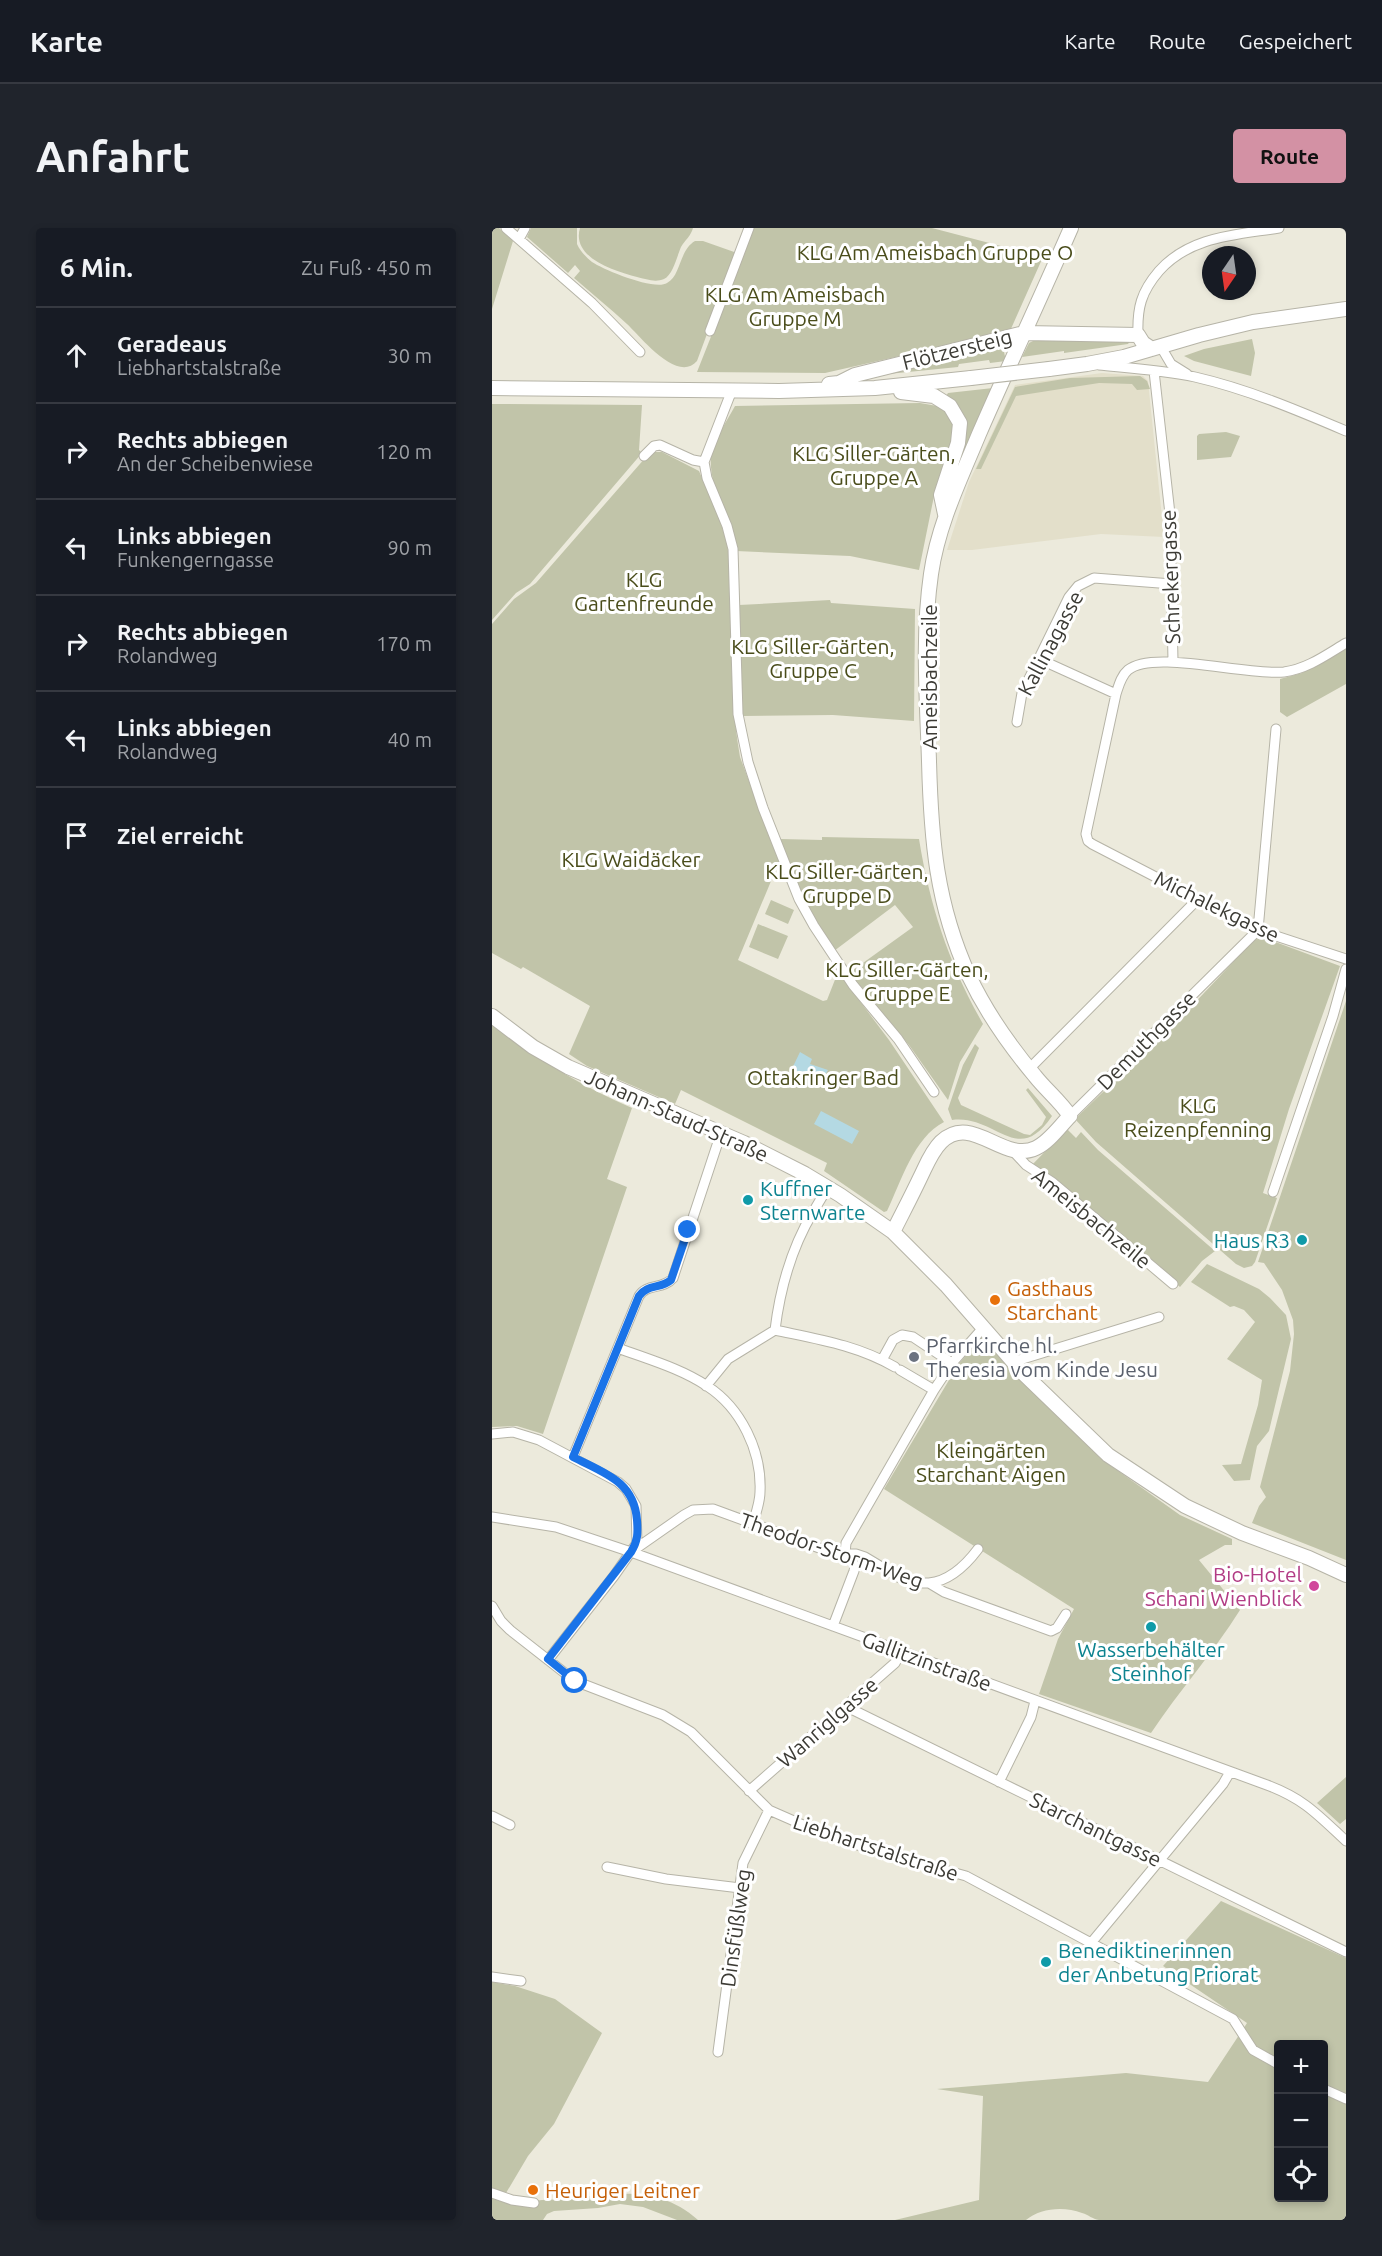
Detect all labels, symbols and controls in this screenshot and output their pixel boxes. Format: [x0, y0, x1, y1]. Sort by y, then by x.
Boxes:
text: Karte [30, 26, 103, 57]
text: Karte [1064, 29, 1116, 53]
text: Route [1149, 29, 1206, 53]
text: Gespeichert [1239, 29, 1352, 53]
button: Route [1233, 129, 1346, 183]
text: Anfahrt [36, 133, 190, 180]
park label: KLG Am Ameisbach Gruppe O [797, 240, 1073, 264]
north arrow [1202, 246, 1256, 300]
text: 6 Min. [60, 253, 133, 282]
text: Zu Fuß · 450 m [301, 256, 432, 279]
park label: KLG Am Ameisbach Gruppe M [705, 282, 885, 330]
street label: Flötzersteig [900, 324, 1014, 374]
text: Geradeaus [117, 331, 227, 356]
icon: ahead [60, 339, 93, 372]
text: 30 m [388, 344, 432, 367]
text: Liebhartstalstraße [117, 356, 281, 379]
text: Rechts abbiegen [117, 427, 288, 452]
icon: right [60, 435, 93, 468]
text: 120 m [376, 440, 432, 463]
park label: KLG Siller-Gärten, Gruppe A [792, 441, 956, 489]
text: An der Scheibenwiese [117, 452, 313, 475]
street label: Schrekergasse [1156, 509, 1184, 645]
text: Links abbiegen [117, 523, 272, 548]
icon: left [60, 531, 93, 564]
text: 90 m [388, 536, 432, 559]
text: Funkengerngasse [117, 548, 274, 571]
park label: KLG Gartenfreunde [574, 567, 714, 615]
street label: Kallinagasse [1012, 587, 1088, 699]
street label: Ameisbachzeile [917, 604, 941, 750]
text: Rechts abbiegen [117, 619, 288, 644]
icon: right [60, 627, 93, 660]
text: 170 m [376, 632, 432, 655]
park label: KLG Siller-Gärten, Gruppe C [731, 634, 895, 682]
text: Rolandweg [117, 644, 218, 667]
text: Links abbiegen [117, 715, 272, 740]
icon: left [60, 723, 93, 756]
text: 40 m [388, 728, 432, 751]
text: Rolandweg [117, 740, 218, 763]
icon: arrive [60, 819, 93, 852]
text: Ziel erreicht [117, 823, 244, 848]
park label: KLG Waidäcker [561, 847, 701, 871]
park label: KLG Siller-Gärten, Gruppe D [765, 859, 929, 907]
street label: Michalekgasse [1151, 865, 1283, 947]
park label: KLG Siller-Gärten, Gruppe E [825, 957, 989, 1005]
street label: Demuthgasse [1092, 986, 1200, 1094]
street label: Johann-Staud-Straße [582, 1064, 772, 1166]
park label: Ottakringer Bad [747, 1065, 899, 1089]
park label: KLG Reizenpfenning [1124, 1093, 1272, 1141]
street label: Ameisbachzeile [1028, 1163, 1156, 1273]
place label: Kuffner Sternwarte [760, 1176, 866, 1224]
marker: Kuffner Sternwarte [741, 1193, 755, 1207]
route end [674, 1216, 700, 1242]
place label: Haus R3 [1214, 1228, 1290, 1252]
marker: Haus R3 [1295, 1233, 1309, 1247]
place label: Gasthaus Starchant [1007, 1276, 1098, 1324]
marker: Gasthaus Starchant [988, 1293, 1002, 1307]
place label: Pfarrkirche hl. Theresia vom Kinde Jesu [926, 1333, 1158, 1381]
marker: Pfarrkirche hl. Theresia vom Kinde Jesu [907, 1350, 921, 1364]
park label: Kleingärten Starchant Aigen [916, 1438, 1066, 1486]
street label: Theodor-Storm-Weg [737, 1507, 927, 1593]
place label: Bio-Hotel Schani Wienblick [1145, 1562, 1302, 1610]
marker: Bio-Hotel Schani Wienblick [1307, 1579, 1321, 1593]
marker: Wasserbehälter Steinhof [1144, 1620, 1158, 1634]
street label: Gallitzinstraße [859, 1626, 995, 1696]
place label: Wasserbehälter Steinhof [1077, 1637, 1225, 1685]
route start [561, 1667, 587, 1693]
street label: Wanriglgasse [772, 1672, 882, 1772]
street label: Starchantgasse [1026, 1787, 1166, 1871]
street label: Liebhartstalstraße [790, 1809, 962, 1885]
street label: Dinsfüßlweg [715, 1867, 755, 1989]
place label: Benediktinerinnen der Anbetung Priorat [1058, 1938, 1258, 1986]
marker: Benediktinerinnen der Anbetung Priorat [1039, 1955, 1053, 1969]
map controls [1274, 2040, 1328, 2202]
button: + [1274, 2040, 1328, 2094]
button: − [1274, 2094, 1328, 2148]
button: locate [1274, 2148, 1328, 2202]
place label: Heuriger Leitner [545, 2178, 700, 2202]
marker: Heuriger Leitner [526, 2183, 540, 2197]

